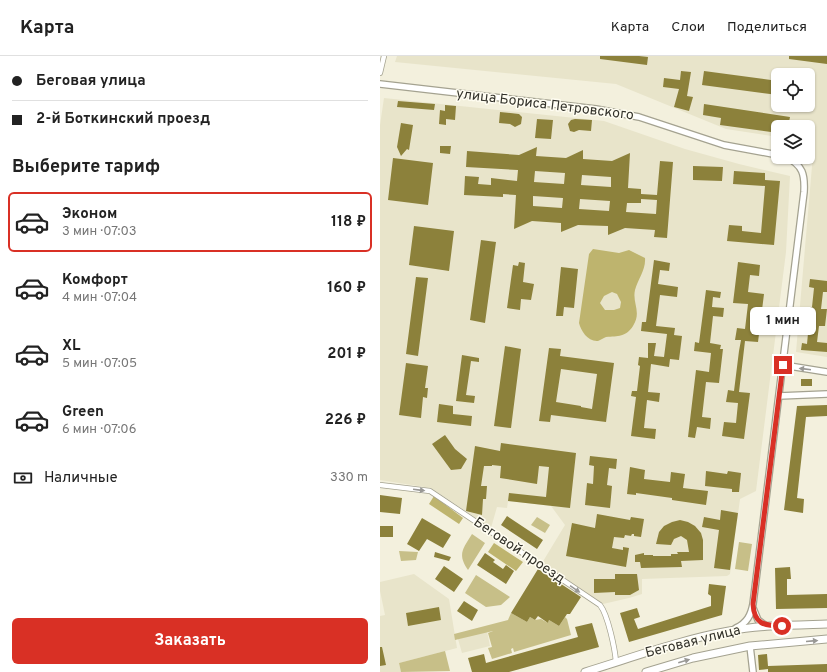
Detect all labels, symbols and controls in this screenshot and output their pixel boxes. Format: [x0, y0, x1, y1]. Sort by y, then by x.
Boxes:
text: Карта [20, 16, 74, 40]
text: Карта [611, 19, 649, 36]
text: Слои [671, 19, 705, 36]
text: Поделиться [727, 19, 807, 36]
map controls [771, 68, 815, 164]
button: locate [771, 68, 815, 112]
text: Беговая улица [36, 72, 146, 91]
street label: улица Бориса Петровского [455, 86, 635, 124]
text: 2-й Боткинский проезд [36, 110, 210, 129]
button: layers [771, 120, 815, 164]
text: Выберите тариф [12, 156, 160, 179]
icon: car [14, 204, 50, 240]
text: Эконом [62, 205, 117, 224]
text: 118 ₽ [331, 213, 366, 232]
text: 3 мин · 07:03 [62, 224, 137, 240]
icon: car [14, 270, 50, 306]
text: Комфорт [62, 271, 128, 290]
text: 160 ₽ [327, 279, 366, 298]
text: 4 мин · 07:04 [62, 290, 137, 306]
callout: 1 мин [750, 307, 816, 335]
text: 1 мин [766, 313, 800, 329]
icon: car [14, 336, 50, 372]
text: XL [62, 337, 80, 356]
text: 201 ₽ [327, 345, 366, 364]
text: 5 мин · 07:05 [62, 356, 137, 372]
route end [774, 356, 792, 374]
one-way arrow [799, 366, 811, 372]
icon: car [14, 402, 50, 438]
text: Green [62, 403, 104, 422]
text: 226 ₽ [325, 411, 366, 430]
text: 6 мин · 07:06 [62, 422, 136, 438]
icon: cash [12, 467, 34, 489]
text: Наличные [44, 469, 118, 488]
text: 330 m [330, 470, 368, 486]
one-way arrow [413, 487, 425, 493]
street label: Беговой проезд [470, 514, 568, 588]
one-way arrow [570, 585, 580, 593]
route start [773, 617, 791, 635]
button: Заказать [12, 618, 368, 664]
street label: Беговая улица [644, 622, 742, 662]
one-way arrow [806, 637, 818, 644]
one-way arrow [678, 658, 690, 664]

